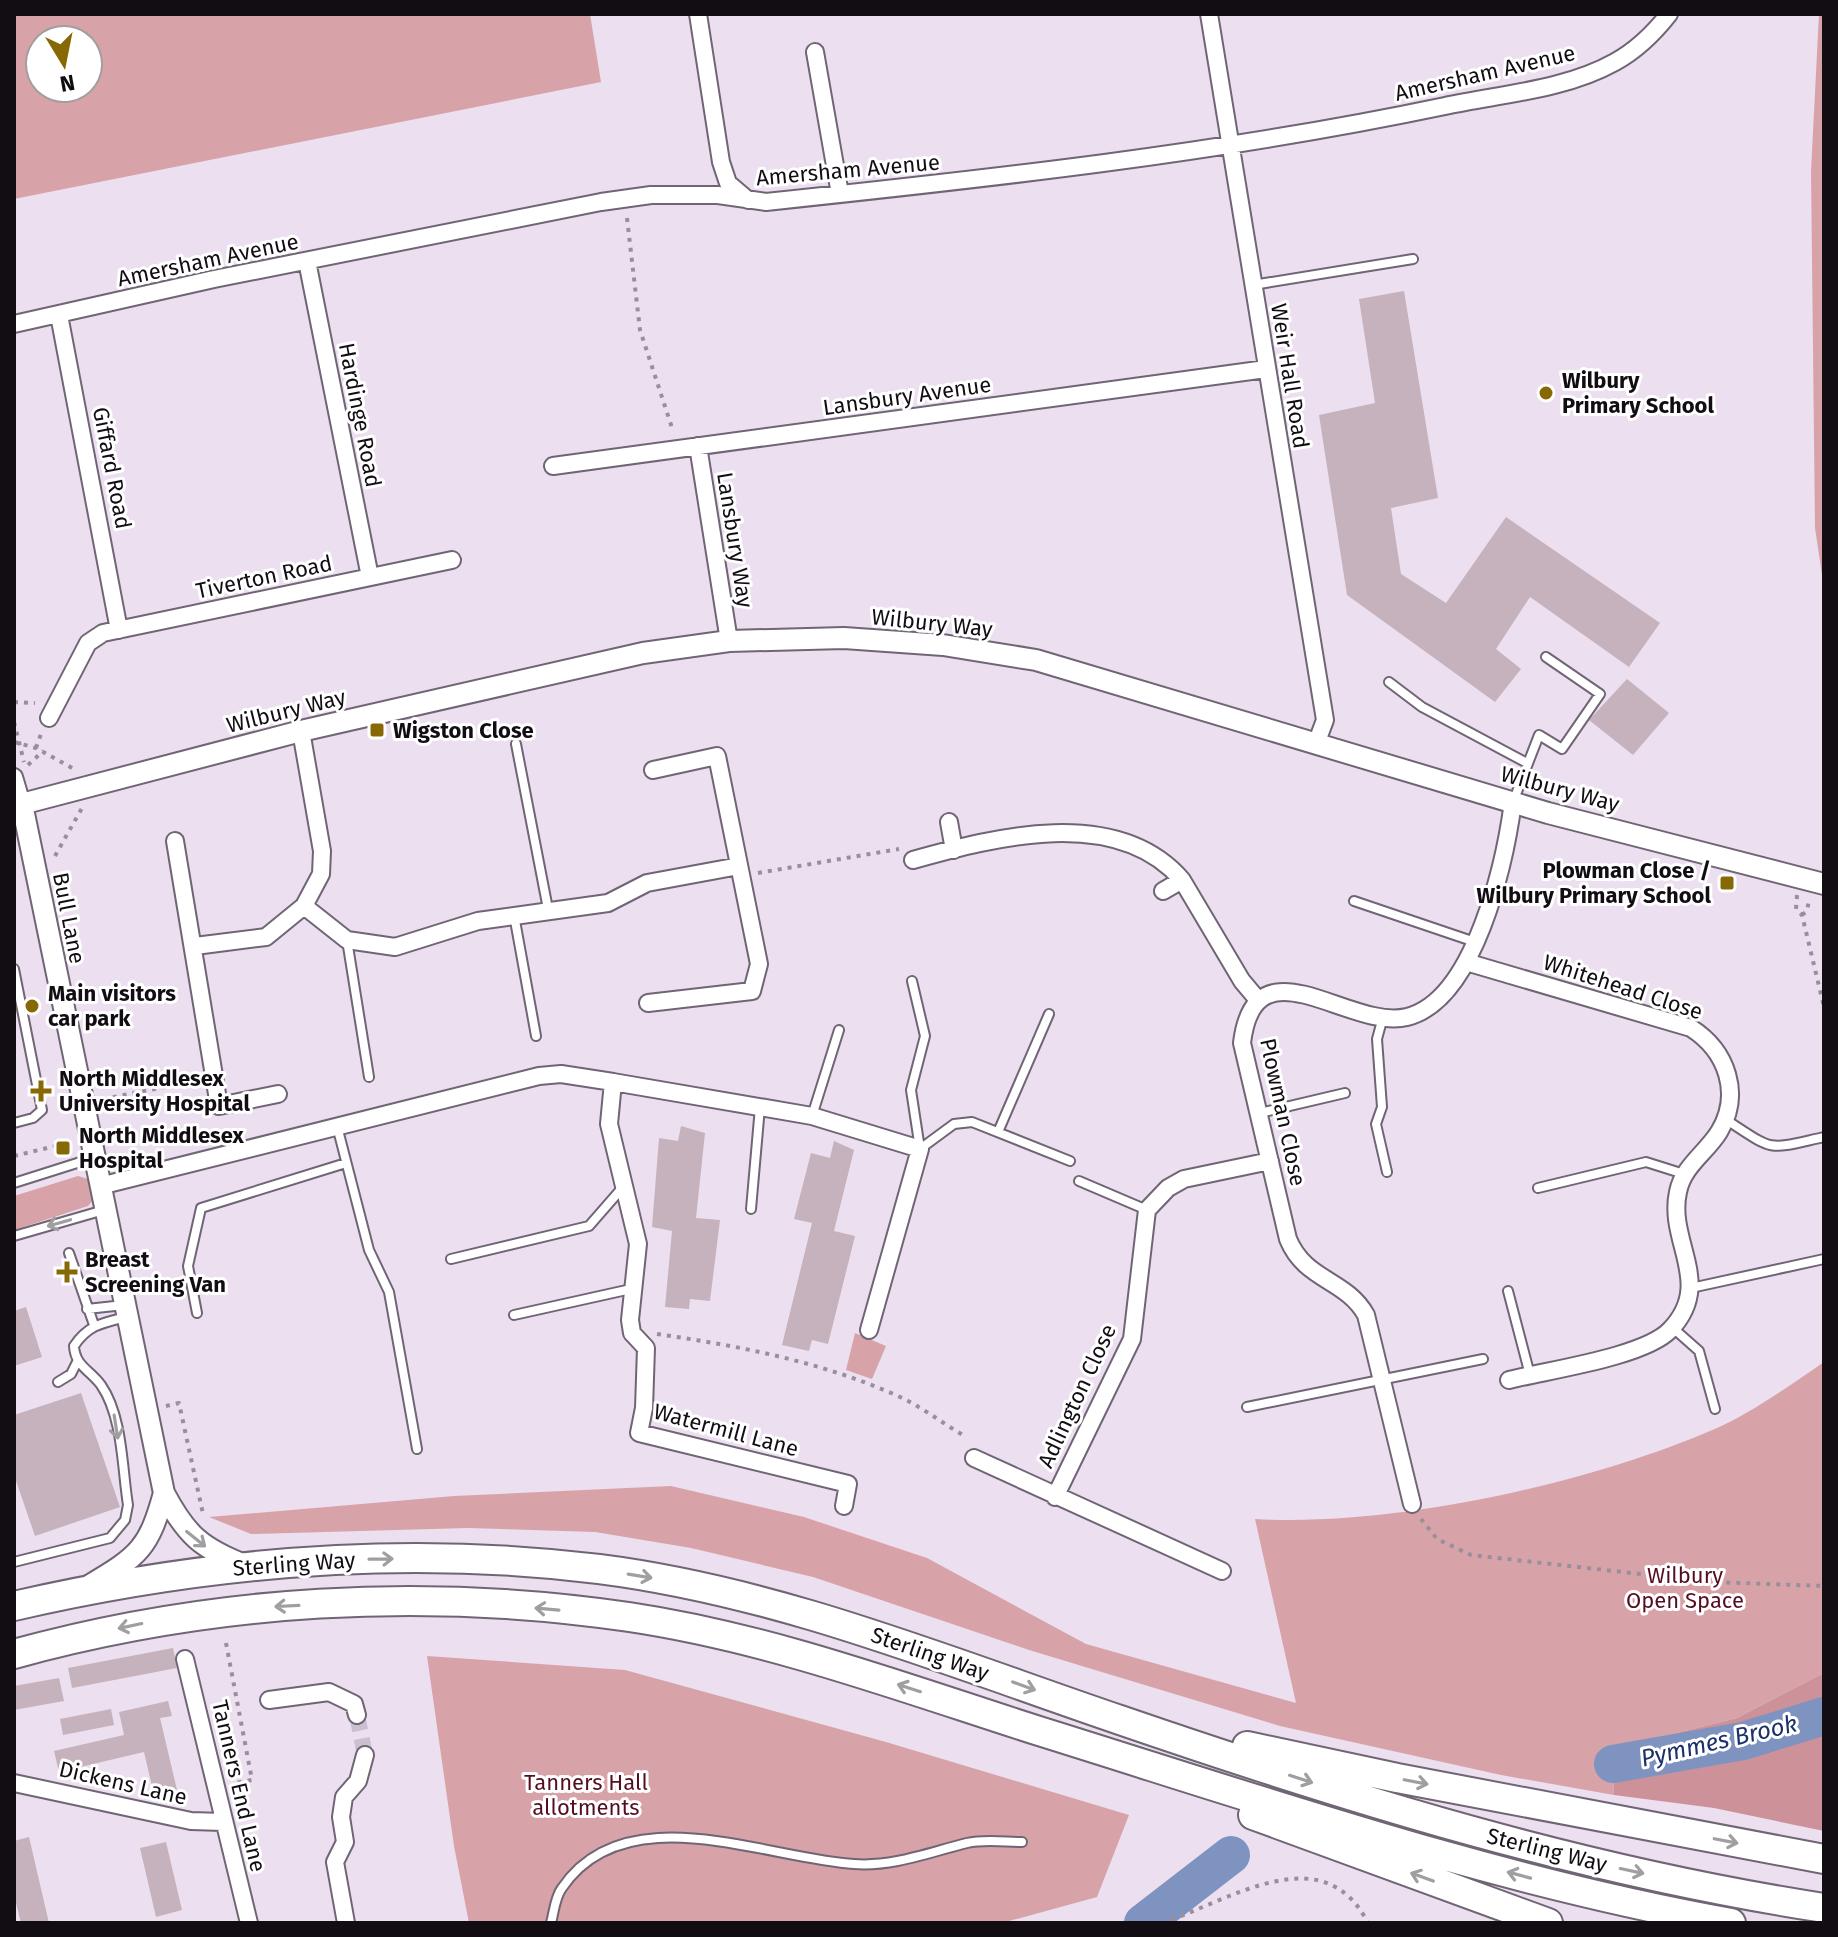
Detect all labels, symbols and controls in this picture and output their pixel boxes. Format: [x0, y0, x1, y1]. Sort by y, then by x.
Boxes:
north arrow [24, 24, 104, 104]
street label: Amersham Avenue [1392, 39, 1578, 107]
text: N [58, 69, 77, 98]
street label: Amersham Avenue [755, 149, 941, 191]
street label: Amersham Avenue [115, 228, 301, 292]
street label: Weir Hall Road [1265, 301, 1315, 451]
street label: Hardinge Road [333, 340, 387, 490]
place label: Wilbury Primary School [1562, 367, 1714, 419]
street label: Lansbury Avenue [821, 371, 993, 421]
marker: Wilbury Primary School [1537, 384, 1555, 402]
street label: Giffard Road [87, 405, 137, 531]
street label: Lansbury Way [711, 470, 759, 610]
street label: Tiverton Road [193, 549, 335, 605]
street label: Wilbury Way [870, 603, 994, 643]
street label: Wilbury Way [224, 683, 349, 739]
place label: Wigston Close [393, 717, 534, 744]
marker: Wigston Close [368, 721, 386, 739]
street label: Wilbury Way [1498, 760, 1622, 818]
place label: Plowman Close / Wilbury Primary School [1477, 857, 1711, 909]
street label: Bull Lane [47, 870, 91, 966]
marker: Plowman Close / Wilbury Primary School [1718, 874, 1736, 892]
street label: Whitehead Close [1540, 949, 1706, 1025]
place label: Main visitors car park [48, 980, 176, 1032]
marker: Main visitors car park [23, 997, 41, 1015]
street label: Plowman Close [1254, 1036, 1312, 1188]
place label: North Middlesex University Hospital [59, 1065, 250, 1117]
marker: North Middlesex University Hospital [30, 1080, 52, 1102]
place label: North Middlesex Hospital [79, 1122, 245, 1174]
marker: North Middlesex Hospital [54, 1139, 72, 1157]
one-way arrow [47, 1216, 73, 1231]
place label: Breast Screening Van [85, 1246, 226, 1298]
marker: Breast Screening Van [56, 1261, 78, 1283]
street label: Adlington Close [1032, 1320, 1122, 1472]
street label: Watermill Lane [651, 1398, 801, 1462]
one-way arrow [109, 1413, 124, 1439]
one-way arrow [186, 1530, 206, 1548]
street label: Sterling Way [232, 1546, 356, 1582]
one-way arrow [367, 1551, 394, 1567]
park label: Wilbury Open Space [1626, 1562, 1744, 1614]
one-way arrow [627, 1569, 652, 1584]
one-way arrow [274, 1599, 301, 1614]
one-way arrow [534, 1601, 561, 1616]
one-way arrow [118, 1619, 143, 1634]
street label: Sterling Way [868, 1621, 993, 1687]
one-way arrow [897, 1680, 922, 1694]
one-way arrow [1011, 1680, 1036, 1695]
street label: Tanners End Lane [206, 1698, 272, 1874]
water label: Pymmes Brook [1638, 1709, 1800, 1773]
street label: Dickens Lane [56, 1755, 190, 1811]
park label: Tanners Hall allotments [524, 1769, 648, 1821]
one-way arrow [1288, 1773, 1313, 1787]
one-way arrow [1403, 1775, 1428, 1790]
street label: Sterling Way [1484, 1822, 1610, 1878]
one-way arrow [1713, 1834, 1739, 1849]
one-way arrow [1619, 1864, 1645, 1879]
one-way arrow [1506, 1866, 1532, 1881]
one-way arrow [1410, 1869, 1435, 1884]

